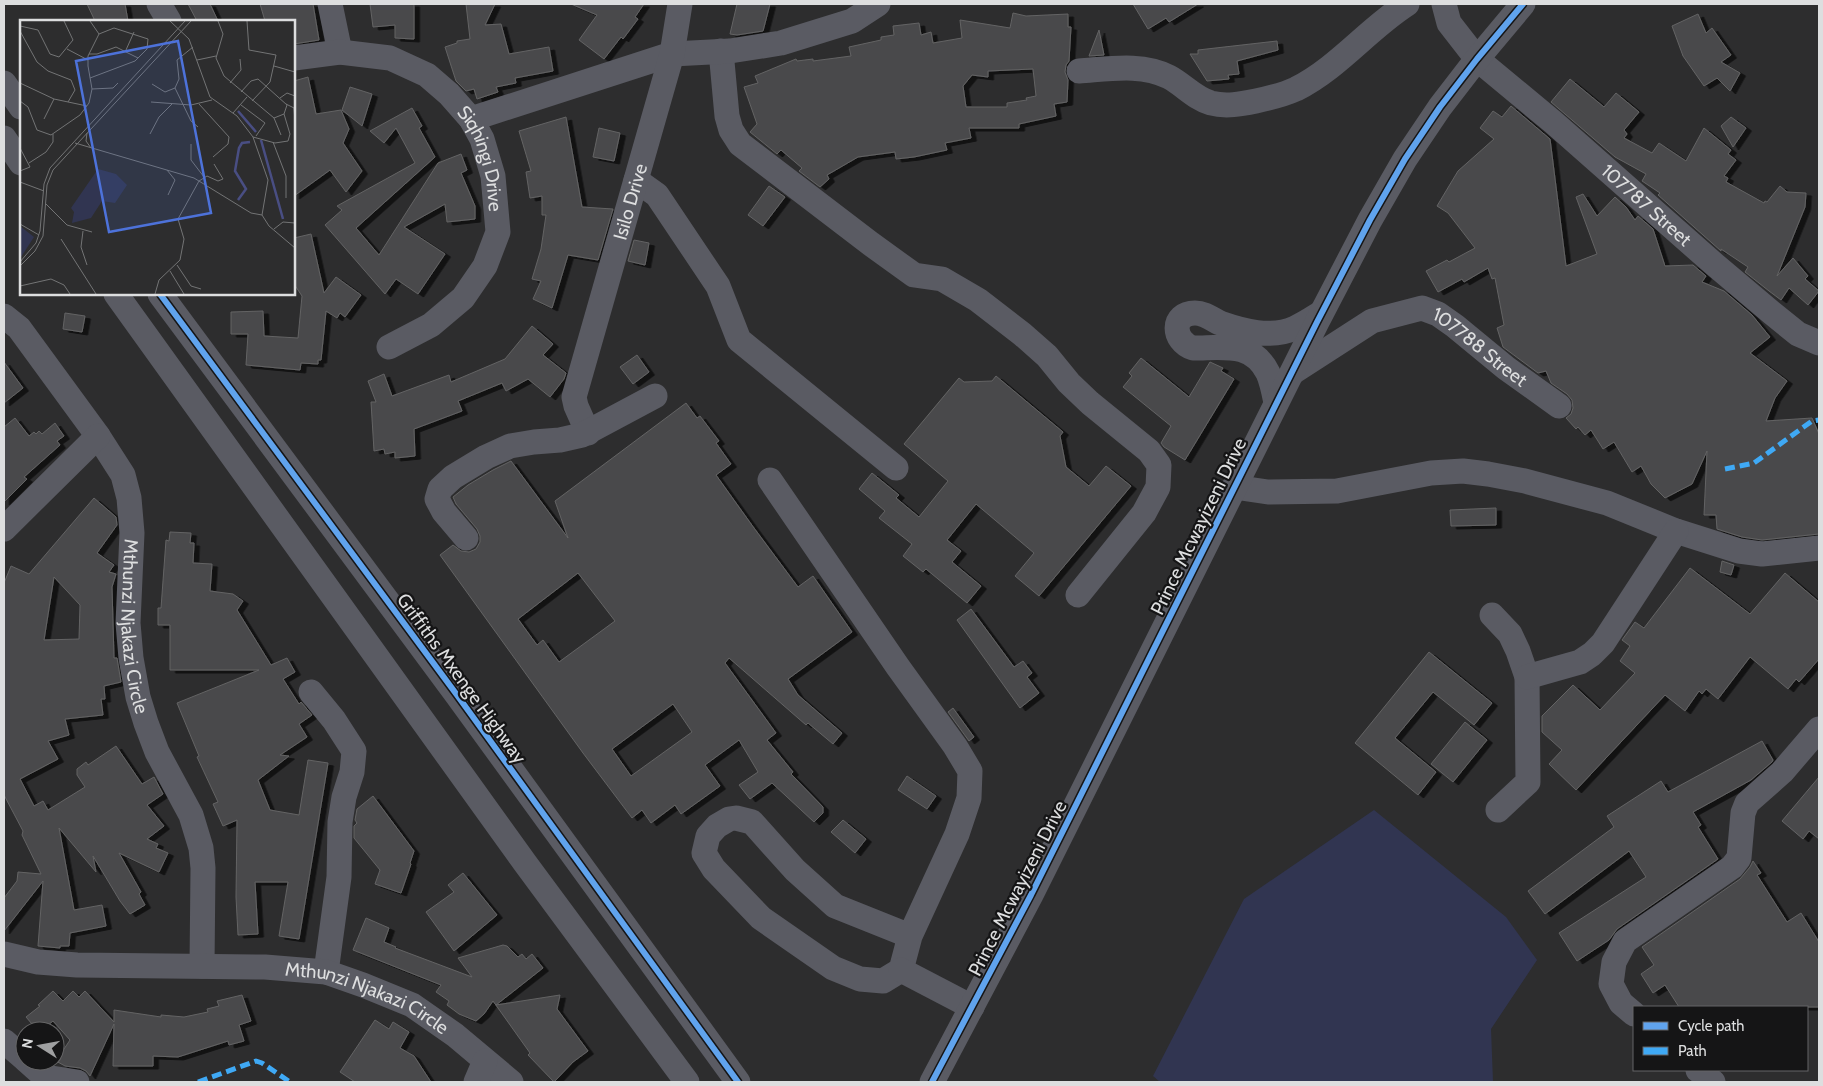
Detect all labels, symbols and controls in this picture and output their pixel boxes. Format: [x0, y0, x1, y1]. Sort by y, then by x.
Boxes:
inset map [20, 20, 295, 295]
street label: Siqhingi Drive [452, 101, 507, 213]
street label: 107787 Street [1597, 159, 1697, 251]
street label: Isilo Drive [608, 161, 652, 243]
street label: 107788 Street [1430, 302, 1532, 392]
street label: Prince Mcwayizeni Drive [1146, 434, 1251, 618]
street label: Mthunzi Njakazi Circle [116, 538, 154, 717]
street label: Griffiths Mxenge Highway [392, 589, 531, 768]
street label: Prince Mcwayizeni Drive [963, 796, 1072, 980]
street label: Mthunzi Njakazi Circle [284, 958, 453, 1039]
legend [1633, 1006, 1808, 1071]
text: Cycle path [1678, 1017, 1744, 1035]
north arrow [15, 1021, 65, 1071]
text: N [17, 1037, 37, 1050]
text: Path [1678, 1042, 1707, 1060]

